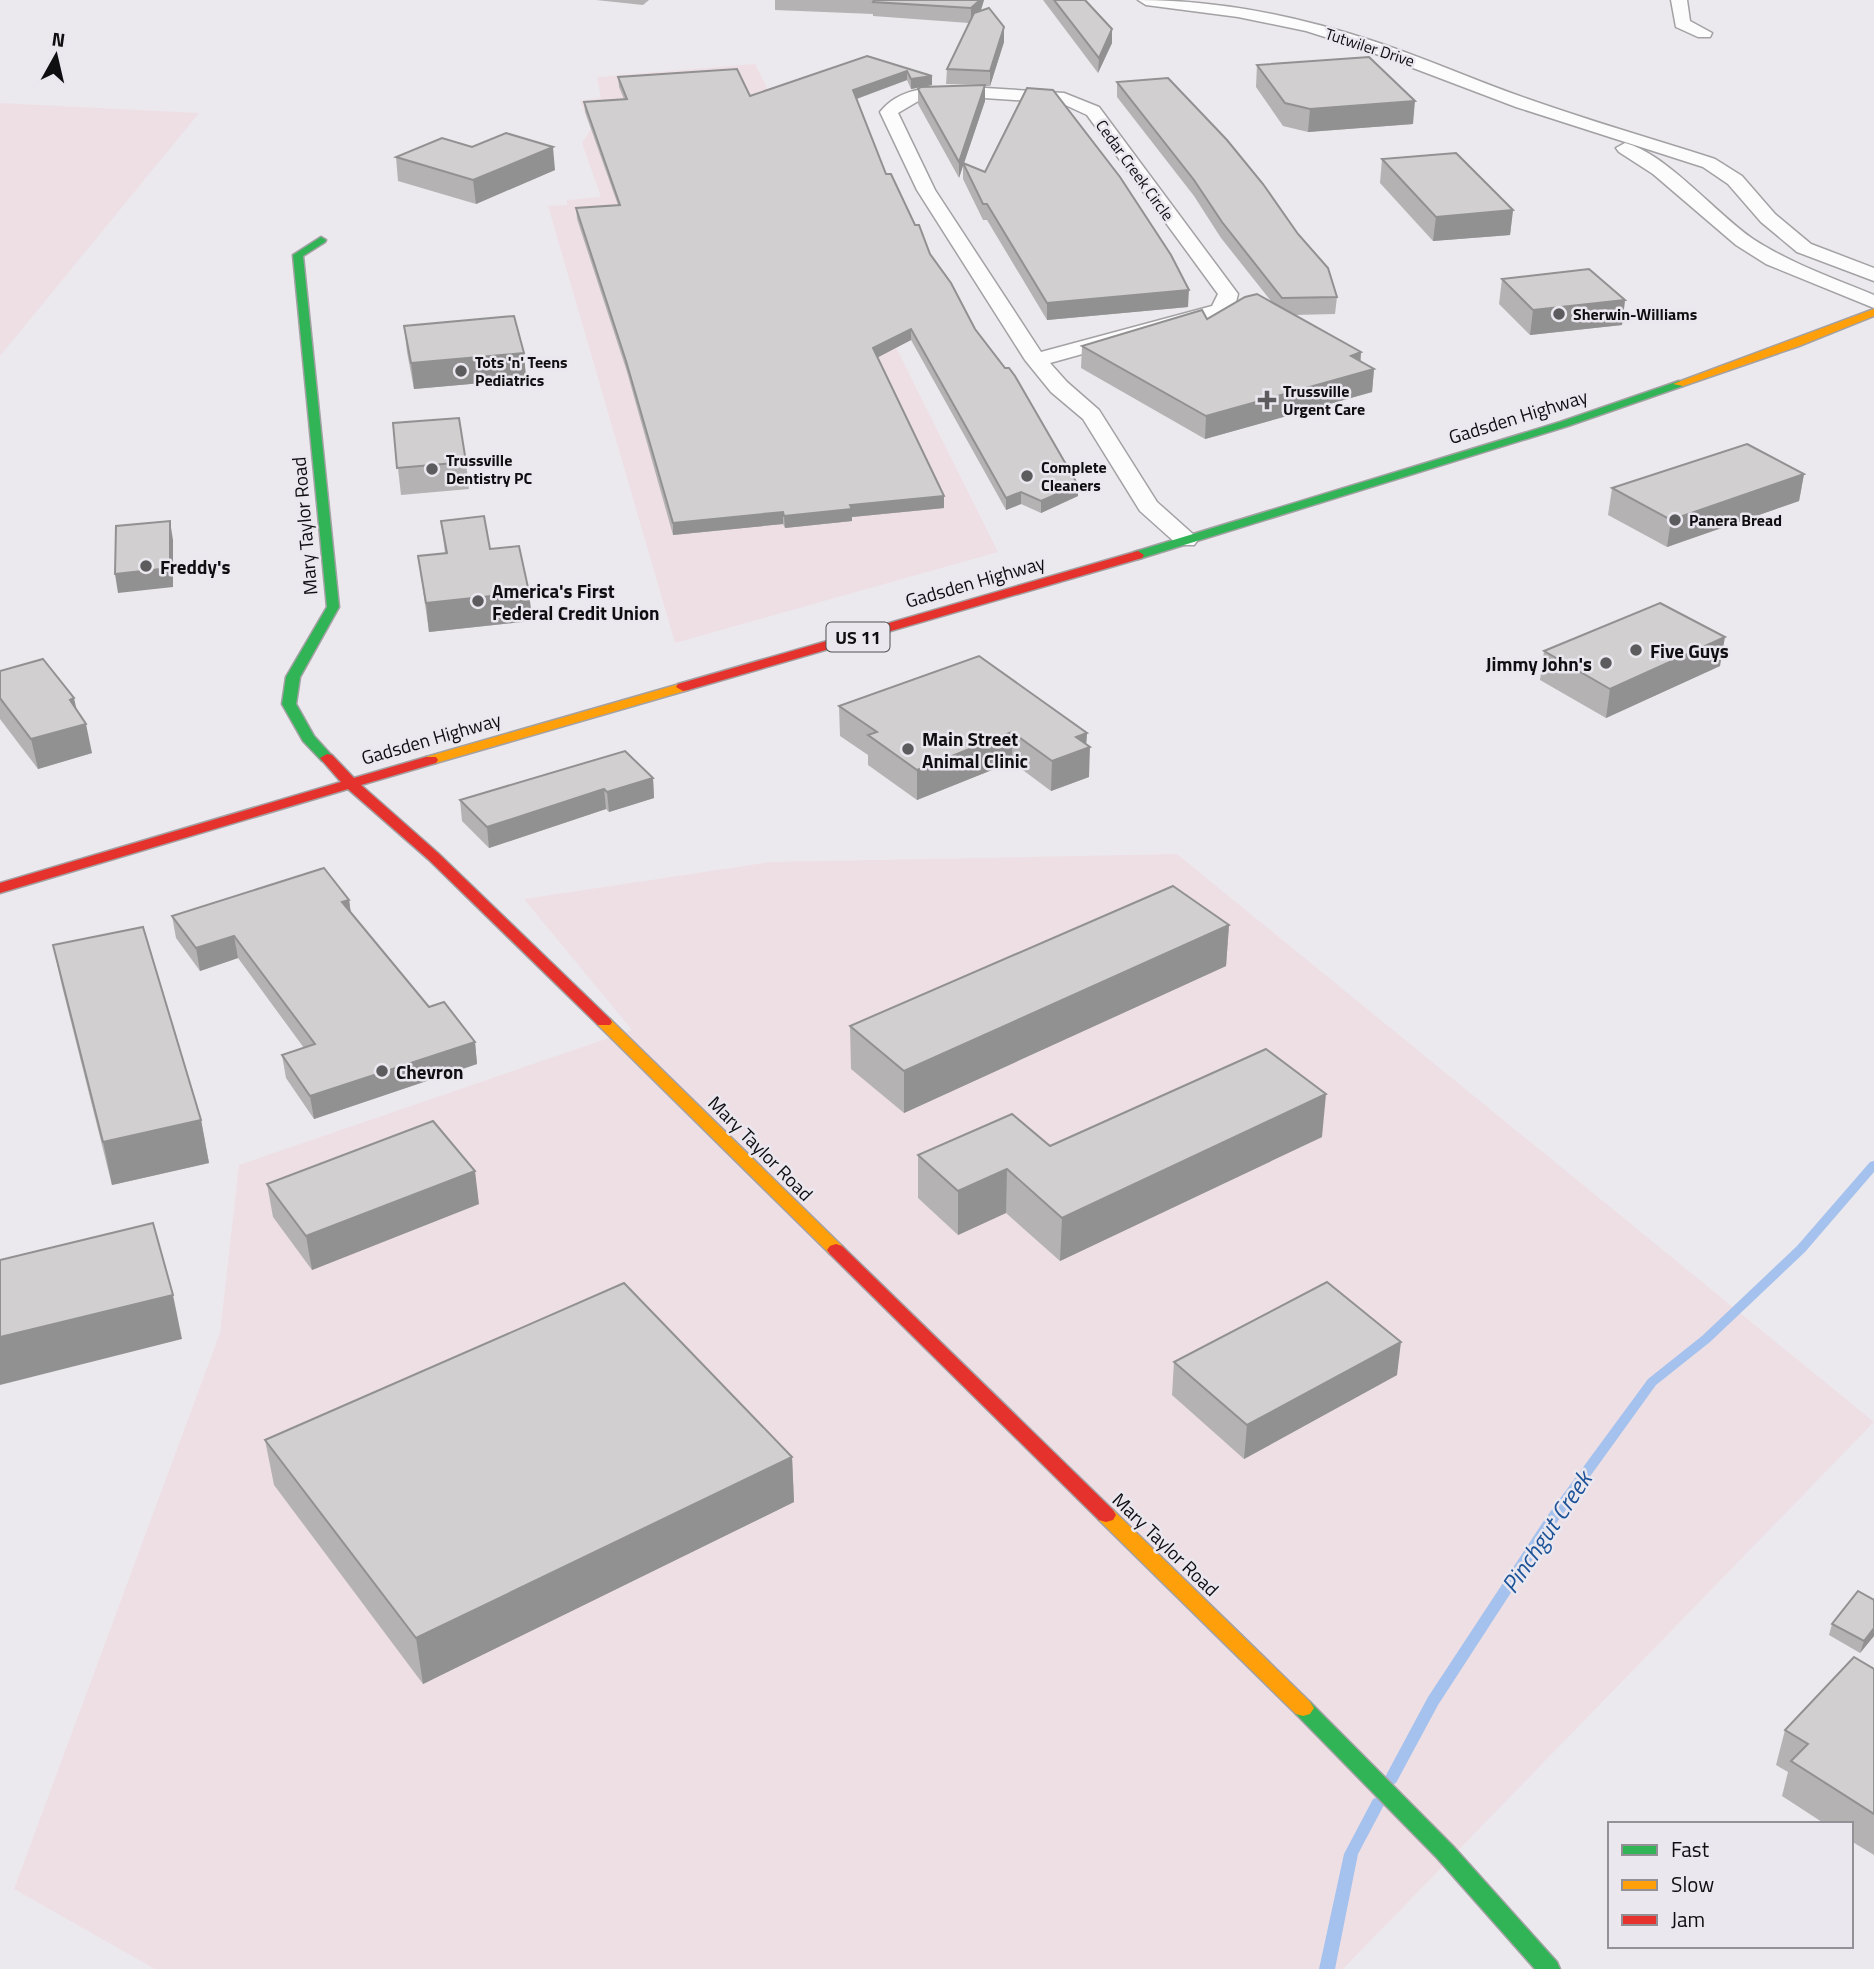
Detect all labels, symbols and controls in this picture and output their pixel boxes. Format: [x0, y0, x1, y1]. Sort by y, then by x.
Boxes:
north arrow [21, 21, 91, 91]
street label: Tutwiler Drive [1322, 21, 1418, 73]
text: N [50, 23, 67, 54]
street label: Cedar Creek Circle [1090, 114, 1180, 226]
place label: Sherwin-Williams [1573, 302, 1697, 326]
marker: Sherwin-Williams [1551, 306, 1567, 322]
place label: Tots 'n' Teens Pediatrics [475, 350, 568, 392]
marker: Tots 'n' Teens Pediatrics [453, 363, 469, 379]
place label: Trussville Urgent Care [1283, 379, 1365, 421]
street label: Gadsden Highway [1445, 381, 1591, 451]
marker: Trussville Urgent Care [1257, 390, 1277, 410]
place label: Trussville Dentistry PC [446, 448, 532, 490]
place label: Complete Cleaners [1041, 455, 1107, 497]
street label: Mary Taylor Road [284, 456, 324, 596]
marker: Trussville Dentistry PC [424, 461, 440, 477]
marker: Complete Cleaners [1019, 468, 1035, 484]
place label: Panera Bread [1689, 508, 1782, 532]
marker: Panera Bread [1667, 512, 1683, 528]
street label: Gadsden Highway [902, 547, 1048, 615]
place label: Freddy's [160, 552, 230, 581]
marker: Freddy's [138, 558, 154, 574]
place label: America's First Federal Credit Union [492, 576, 660, 627]
marker: America's First Federal Credit Union [470, 593, 486, 609]
road number: US 11 [826, 622, 890, 652]
place label: Five Guys [1650, 636, 1729, 665]
marker: Five Guys [1628, 642, 1644, 658]
place label: Jimmy John's [1486, 649, 1592, 678]
marker: Jimmy John's [1598, 655, 1614, 671]
street label: Gadsden Highway [358, 704, 504, 772]
place label: Main Street Animal Clinic [922, 724, 1028, 775]
marker: Main Street Animal Clinic [900, 741, 916, 757]
place label: Chevron [396, 1057, 464, 1086]
marker: Chevron [374, 1063, 390, 1079]
street label: Mary Taylor Road [702, 1089, 820, 1207]
water label: Pinchgut Creek [1492, 1461, 1602, 1600]
street label: Mary Taylor Road [1106, 1485, 1226, 1603]
legend [1608, 1822, 1853, 1948]
text: Fast [1671, 1833, 1710, 1865]
text: Slow [1671, 1868, 1714, 1900]
text: Jam [1671, 1903, 1705, 1935]

